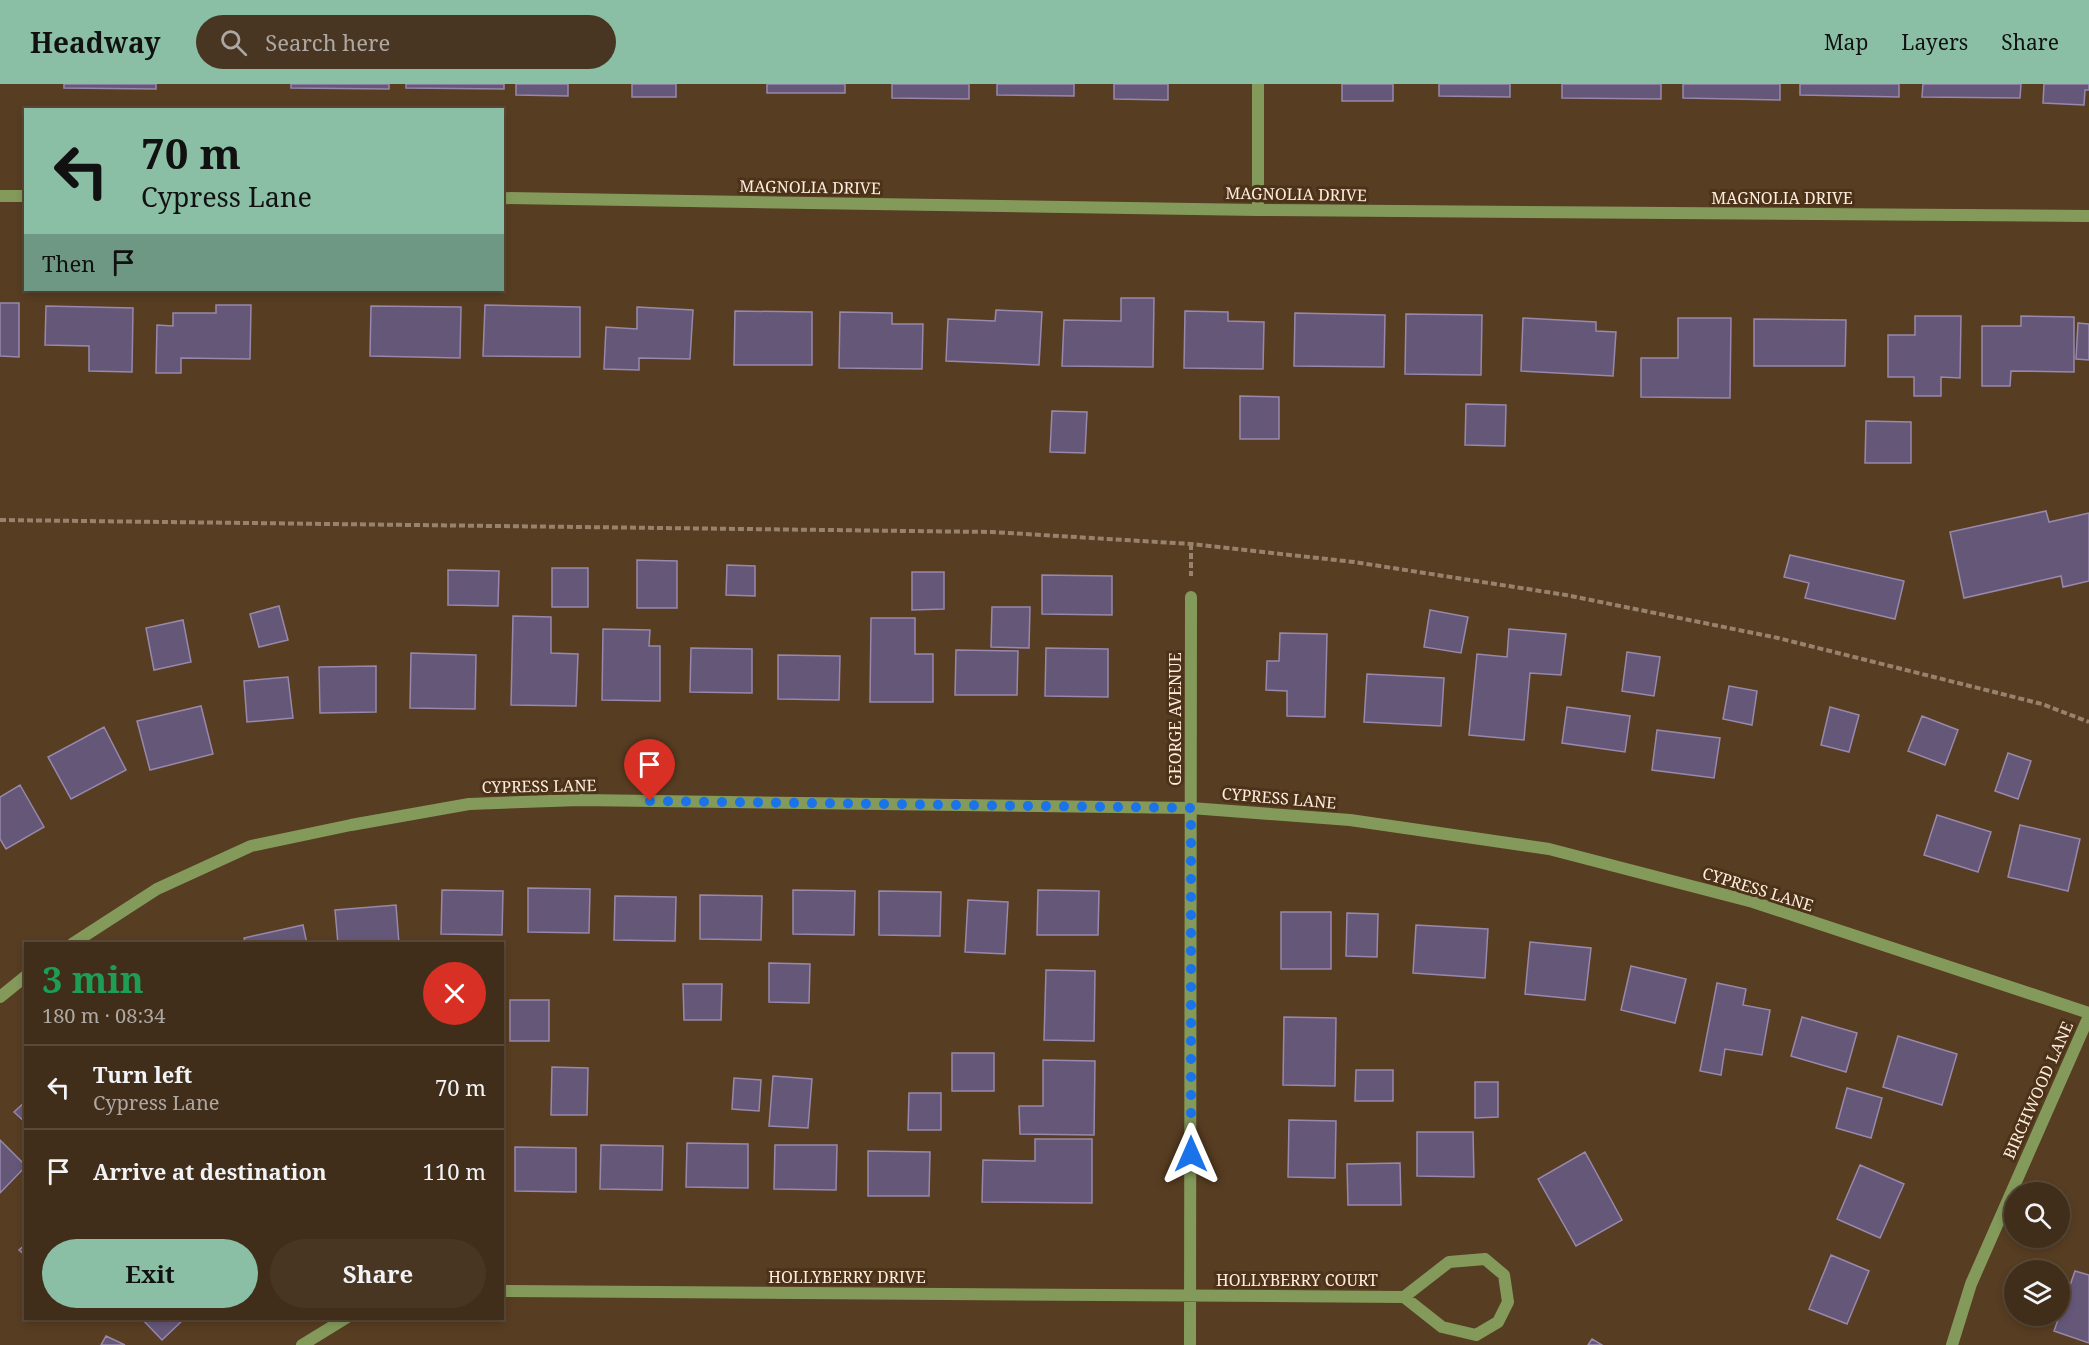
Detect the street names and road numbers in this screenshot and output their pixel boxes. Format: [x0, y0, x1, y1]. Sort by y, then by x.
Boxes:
street label: MAGNOLIA DRIVE [739, 175, 881, 199]
street label: MAGNOLIA DRIVE [1225, 182, 1367, 206]
street label: MAGNOLIA DRIVE [1711, 187, 1853, 209]
street label: GEORGE AVENUE [1164, 652, 1186, 786]
street label: CYPRESS LANE [481, 774, 597, 798]
street label: CYPRESS LANE [1221, 782, 1337, 814]
street label: CYPRESS LANE [1700, 862, 1816, 916]
street label: BIRCHWOOD LANE [1998, 1018, 2078, 1162]
street label: HOLLYBERRY DRIVE [768, 1266, 926, 1288]
street label: HOLLYBERRY COURT [1216, 1269, 1378, 1291]

